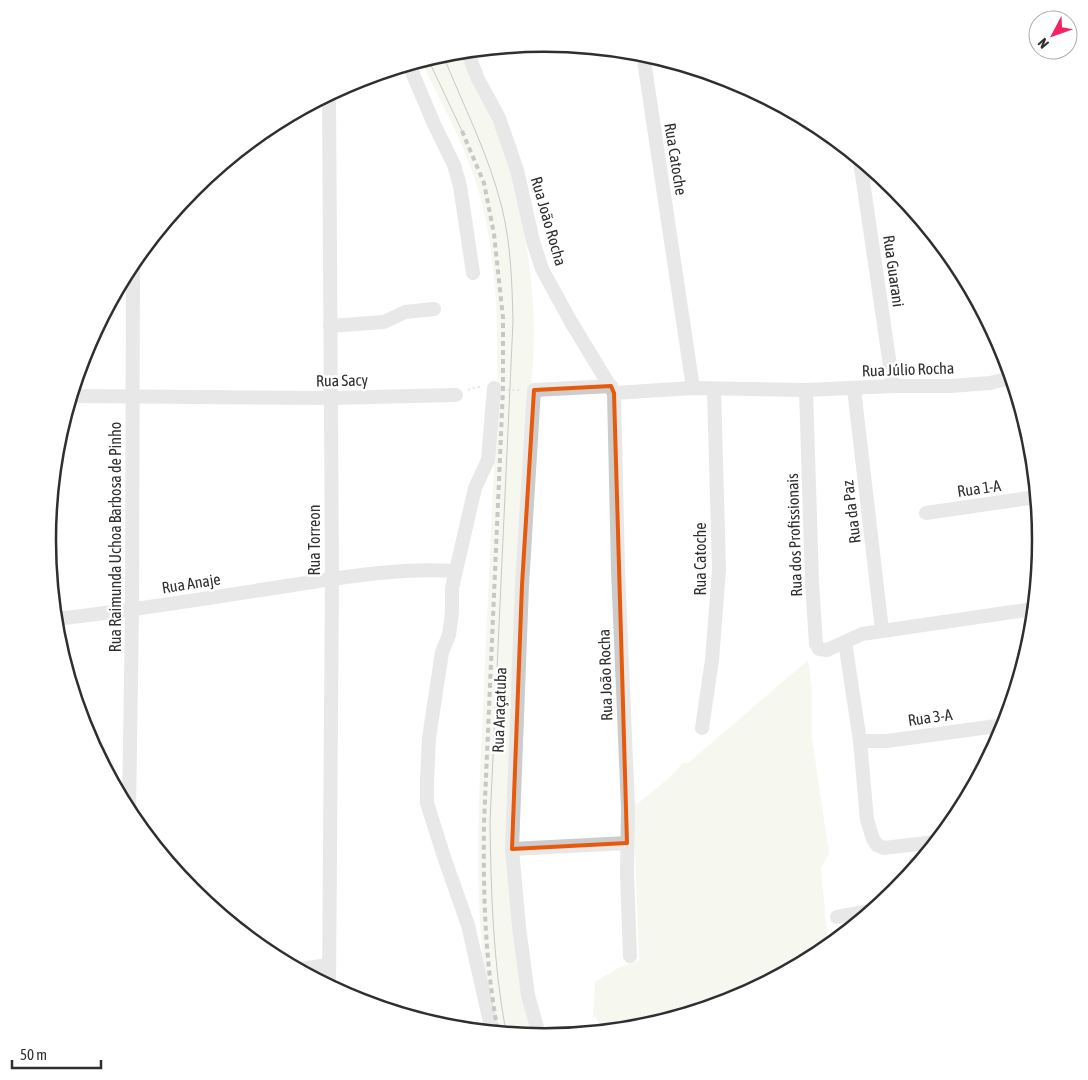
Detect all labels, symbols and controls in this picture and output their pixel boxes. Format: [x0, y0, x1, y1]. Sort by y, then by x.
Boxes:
north arrow [1028, 10, 1078, 60]
text: N [1034, 35, 1052, 52]
street label: Rua Catoche [661, 122, 691, 196]
street label: Rua João Rocha [528, 174, 570, 268]
street label: Rua Guarani [880, 234, 908, 308]
street label: Rua Júlio Rocha [861, 358, 955, 380]
street label: Rua Sacy [316, 371, 369, 390]
street label: Rua Raimunda Uchoa Barbosa de Pinho [106, 422, 124, 652]
street label: Rua dos Profissionais [783, 473, 805, 597]
street label: Rua 1-A [956, 476, 1002, 500]
street label: Rua da Paz [838, 479, 864, 545]
street label: Rua Torreon [305, 505, 323, 575]
street label: Rua Catoche [691, 523, 709, 595]
street label: Rua Anaje [160, 569, 222, 598]
street label: Rua João Rocha [594, 629, 616, 721]
street label: Rua Araçatuba [489, 667, 510, 753]
street label: Rua 3-A [907, 705, 954, 729]
scale bar [12, 1038, 101, 1070]
text: 50 m [20, 1046, 47, 1063]

